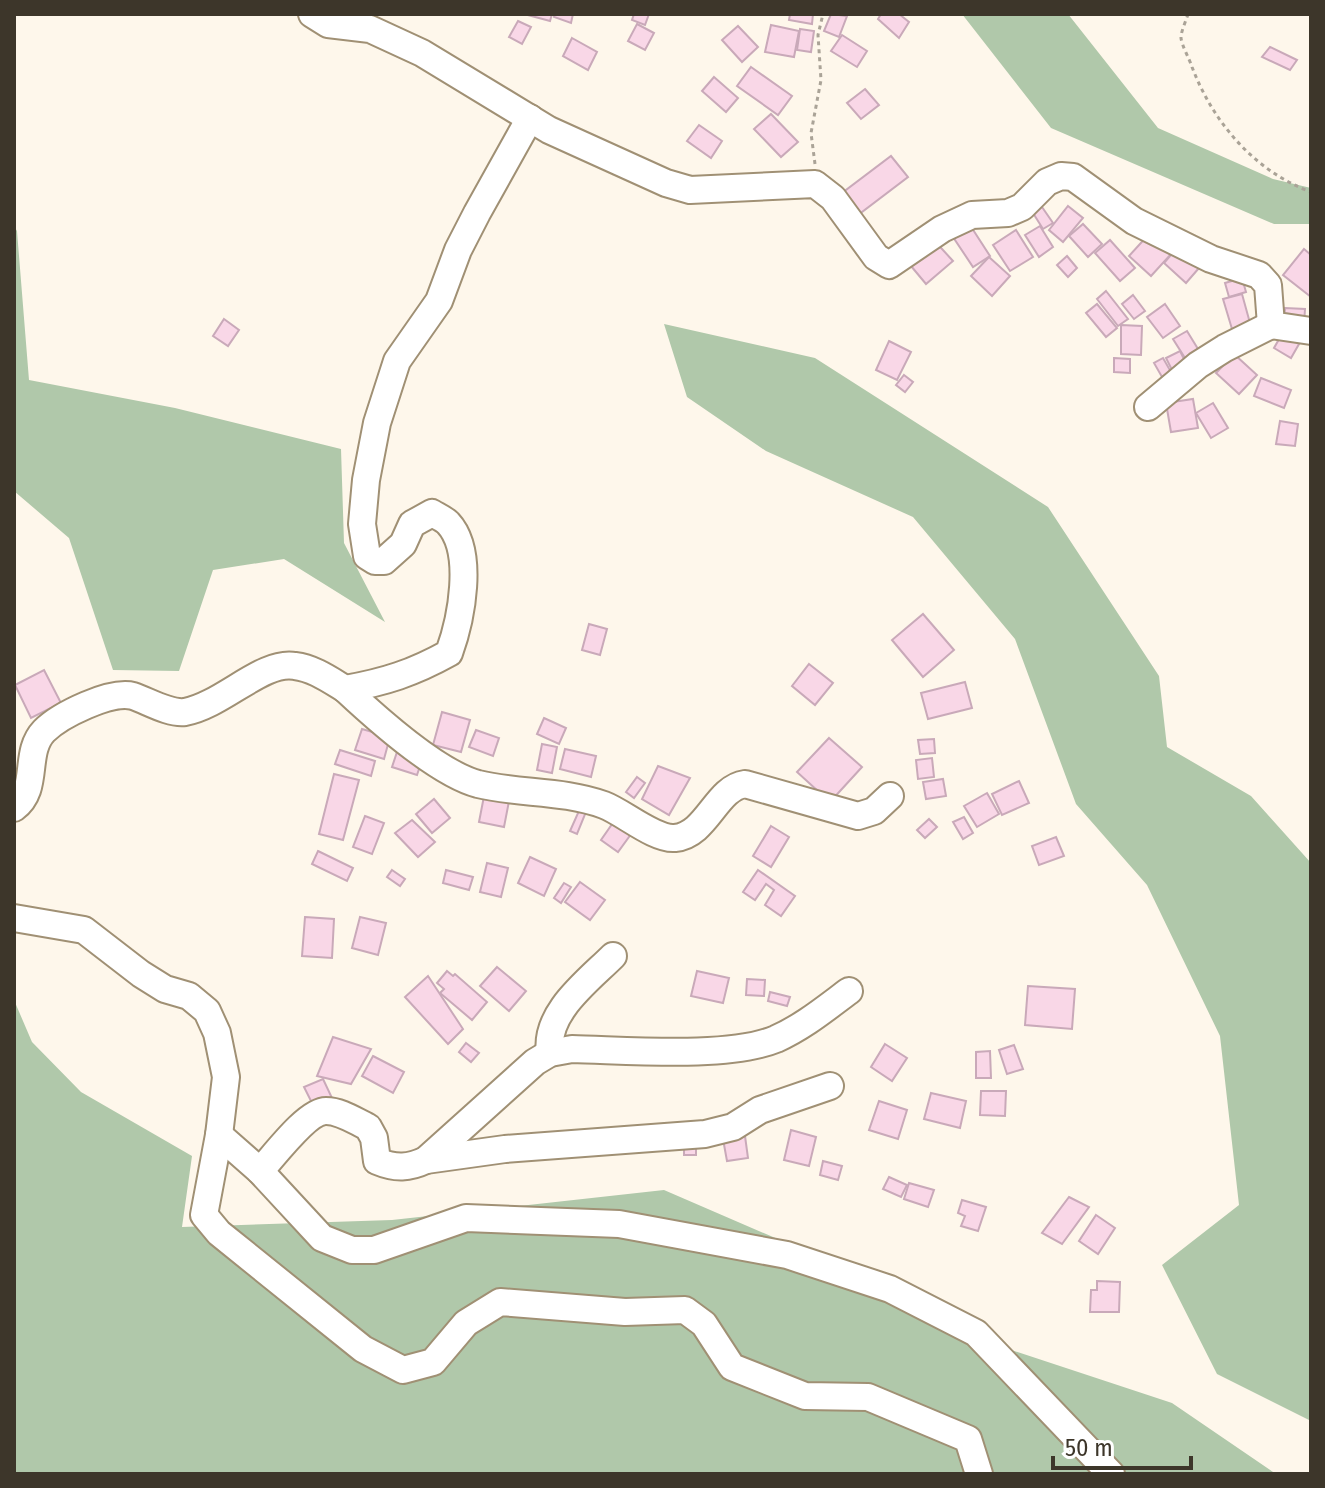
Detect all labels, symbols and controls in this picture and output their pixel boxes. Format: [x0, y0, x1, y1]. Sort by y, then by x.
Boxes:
scale bar [1053, 1420, 1191, 1470]
text: 50 m [1065, 1434, 1113, 1462]

